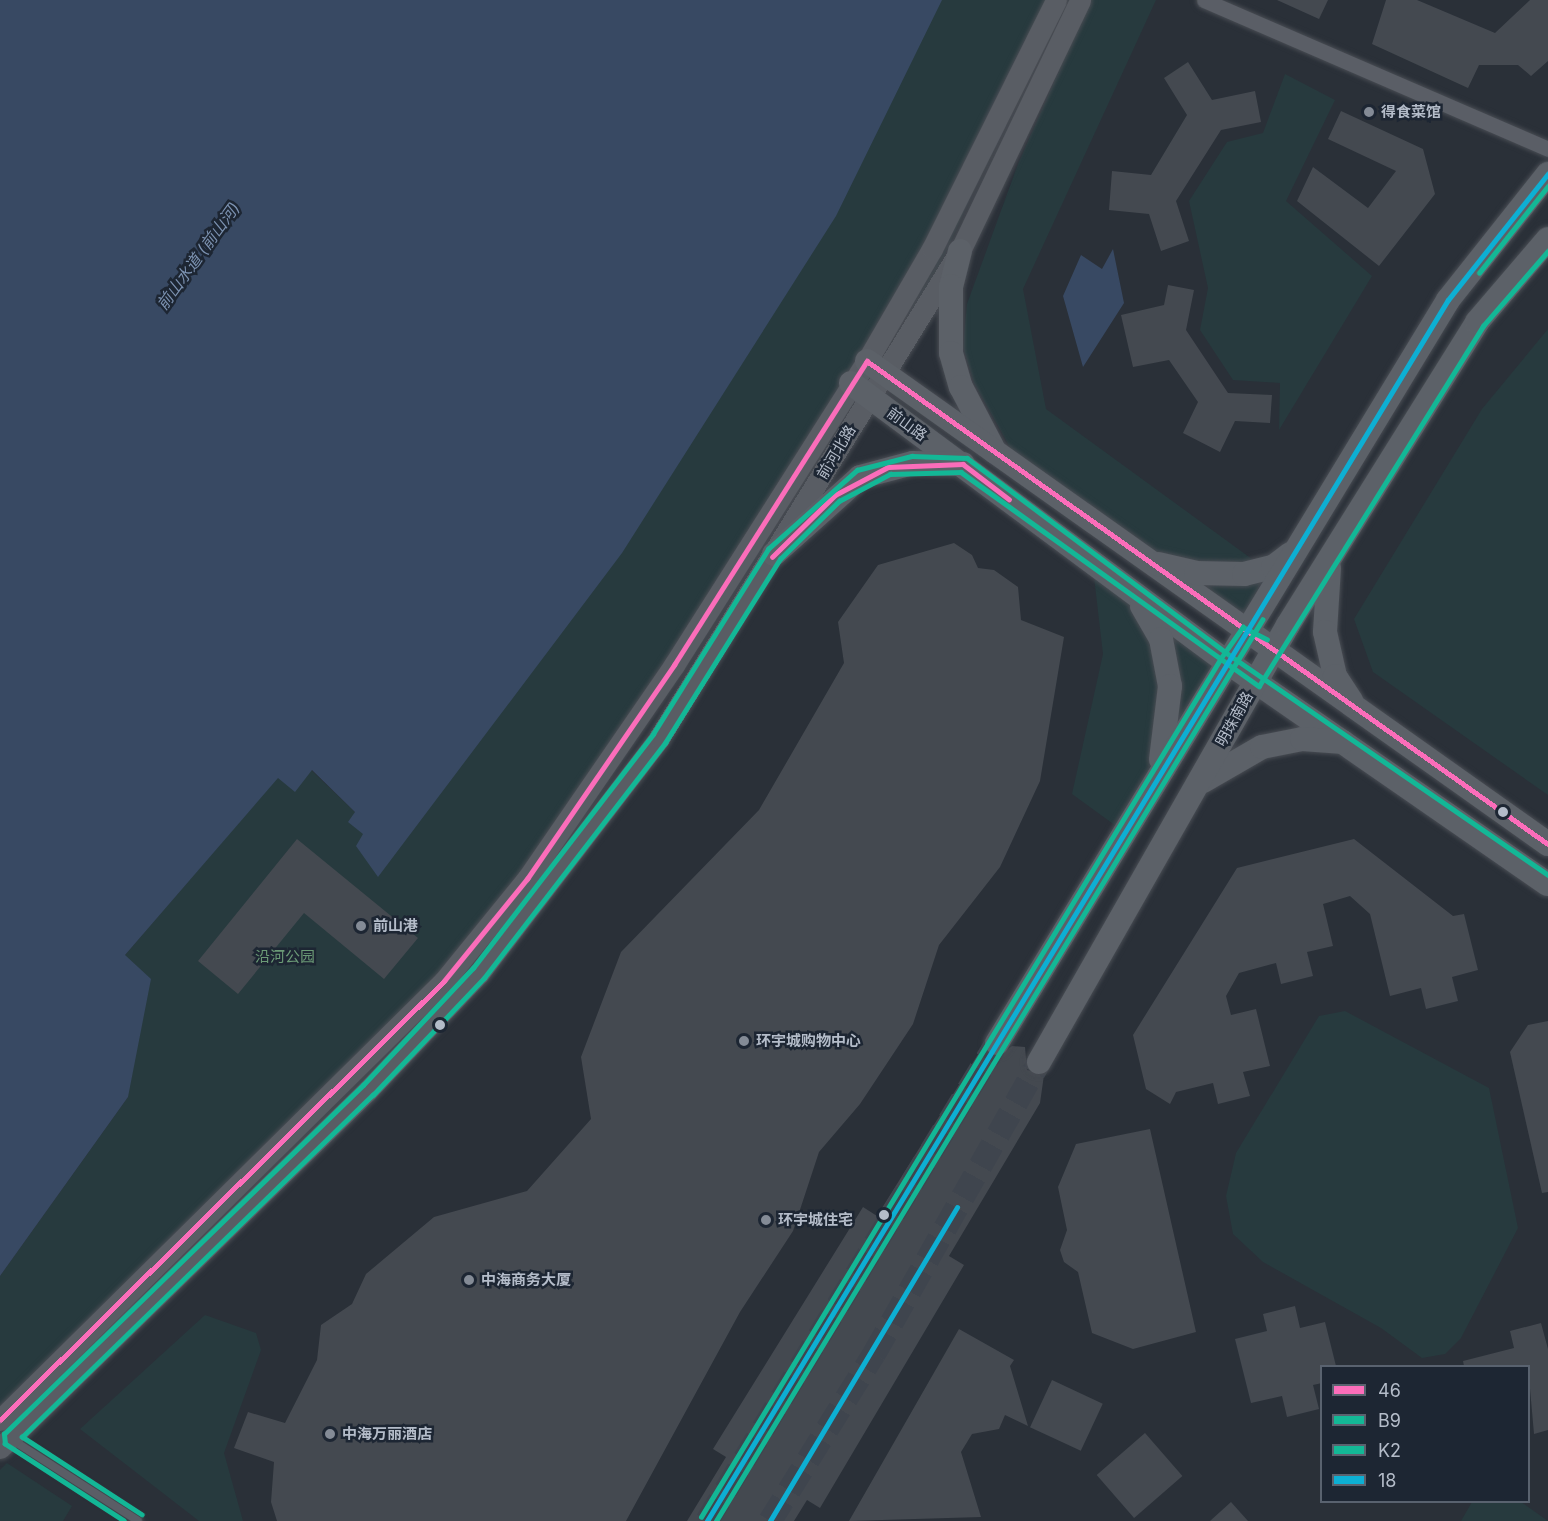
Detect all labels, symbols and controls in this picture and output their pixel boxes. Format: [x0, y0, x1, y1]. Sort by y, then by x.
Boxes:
place label: 得食菜馆 [1381, 103, 1441, 121]
marker: 得食菜馆 [1362, 105, 1376, 119]
water label: 前山水道 (前山河) [153, 199, 243, 313]
street label: 前山路 [884, 403, 930, 445]
street label: 前河北路 [813, 422, 859, 482]
street label: 明珠南路 [1212, 688, 1256, 750]
unlabelled marker [1497, 806, 1509, 818]
place label: 前山港 [373, 917, 418, 935]
marker: 前山港 [354, 919, 368, 933]
park label: 沿河公园 [255, 948, 315, 966]
unlabelled marker [434, 1019, 446, 1031]
place label: 环宇城购物中心 [756, 1032, 861, 1050]
marker: 环宇城购物中心 [737, 1034, 751, 1048]
unlabelled marker [878, 1209, 890, 1221]
place label: 环宇城住宅 [778, 1211, 853, 1229]
marker: 环宇城住宅 [759, 1213, 773, 1227]
place label: 中海商务大厦 [481, 1271, 571, 1289]
marker: 中海商务大厦 [462, 1273, 476, 1287]
legend [1320, 1365, 1530, 1503]
text: 46 [1378, 1380, 1401, 1401]
text: B9 [1378, 1410, 1401, 1431]
place label: 中海万丽酒店 [342, 1425, 432, 1443]
marker: 中海万丽酒店 [323, 1427, 337, 1441]
text: K2 [1378, 1440, 1401, 1461]
text: 18 [1378, 1470, 1396, 1491]

